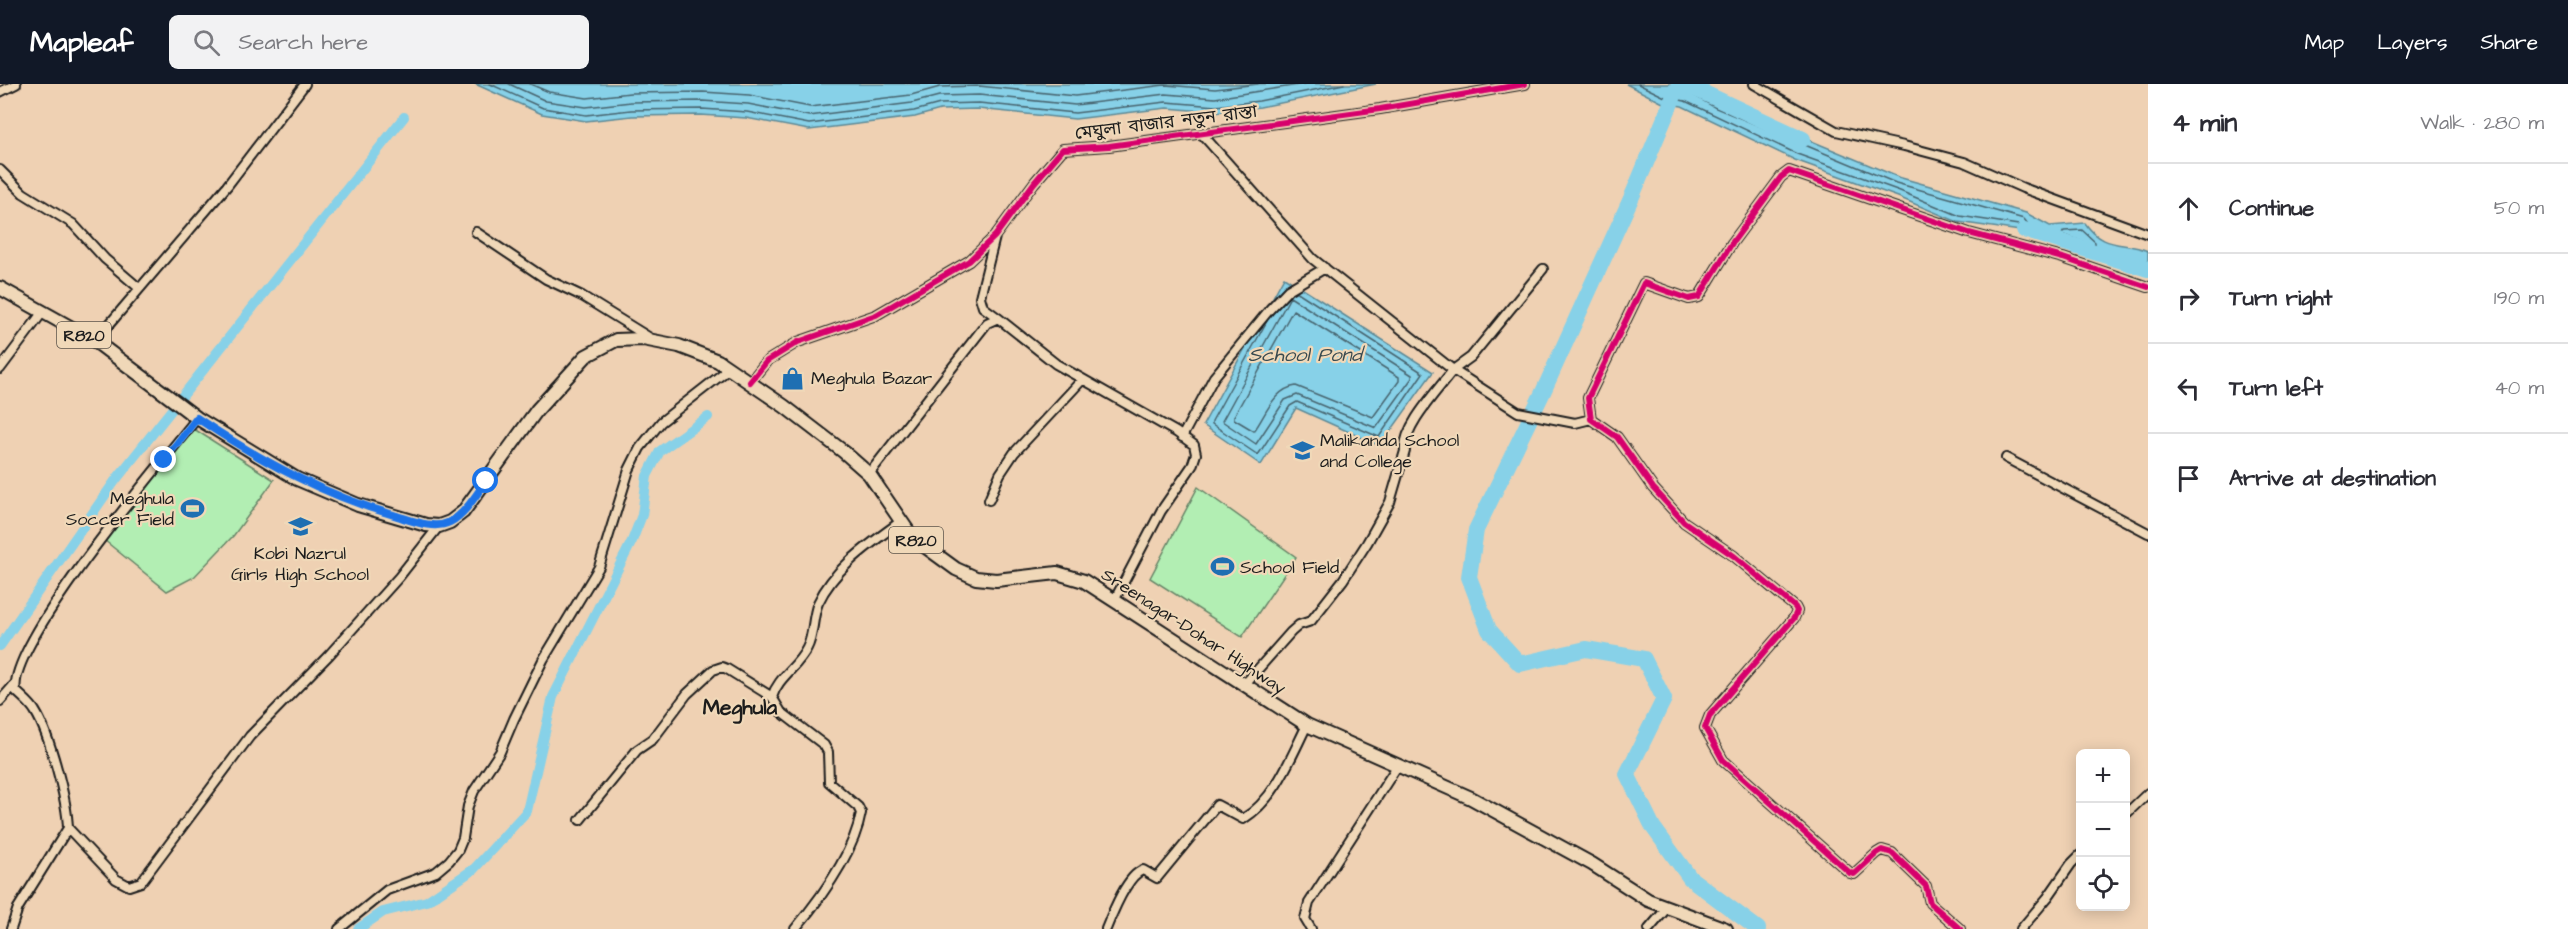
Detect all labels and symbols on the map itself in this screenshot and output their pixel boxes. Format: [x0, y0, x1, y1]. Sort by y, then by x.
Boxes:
street label: মেঘুলা বাজার নতুন রাস্তা [1073, 99, 1259, 146]
road number: R820 [57, 322, 111, 348]
water label: School Pond [1248, 341, 1365, 369]
shop icon: Meghula Bazar [780, 365, 806, 391]
place label: Meghula Bazar [811, 366, 932, 392]
place label: Malikanda School and College [1320, 428, 1460, 475]
school or university icon: Malikanda School and College [1289, 437, 1315, 463]
route end [150, 446, 176, 472]
route start [472, 467, 498, 493]
place label: Meghula Soccer Field [66, 486, 174, 532]
sports icon: Meghula Soccer Field [179, 495, 205, 521]
school or university icon: Kobi Nazrul Girls High School [287, 514, 313, 540]
road number: R820 [889, 527, 943, 553]
place label: Kobi Nazrul Girls High School [231, 541, 369, 588]
sports icon: School Field [1209, 554, 1235, 580]
place label: School Field [1240, 555, 1339, 580]
street label: Sreenagar-Dohar Highway [1096, 562, 1291, 701]
district label: Meghula [703, 693, 778, 724]

